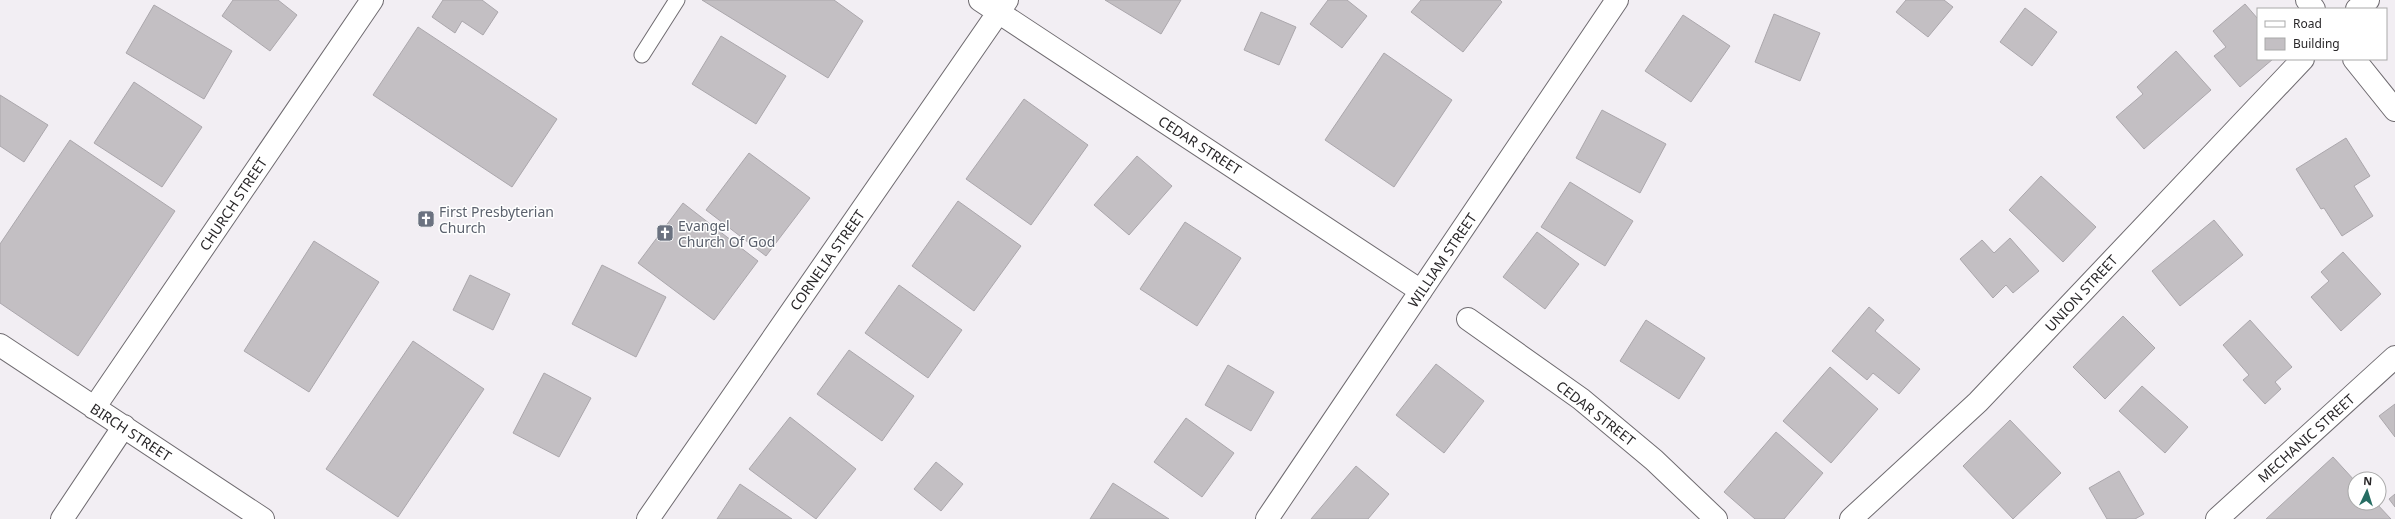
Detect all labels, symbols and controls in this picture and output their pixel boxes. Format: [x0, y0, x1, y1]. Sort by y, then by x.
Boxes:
legend [2257, 8, 2387, 60]
text: Road [2293, 15, 2322, 32]
text: Building [2293, 35, 2340, 52]
street label: CEDAR STREET [1155, 111, 1245, 179]
street label: CHURCH STREET [195, 154, 271, 254]
place label: First Presbyterian Church [439, 202, 554, 237]
street label: CORNELIA STREET [785, 206, 869, 314]
church icon: First Presbyterian Church [416, 209, 436, 229]
street label: WILLIAM STREET [1403, 209, 1481, 311]
place label: Evangel Church Of God [678, 216, 775, 251]
church icon: Evangel Church Of God [655, 223, 675, 243]
street label: UNION STREET [2041, 250, 2122, 335]
street label: CEDAR STREET [1553, 376, 1640, 450]
street label: MECHANIC STREET [2254, 389, 2359, 487]
street label: BIRCH STREET [87, 399, 175, 465]
north arrow [2347, 471, 2387, 511]
text: N [2363, 473, 2373, 488]

